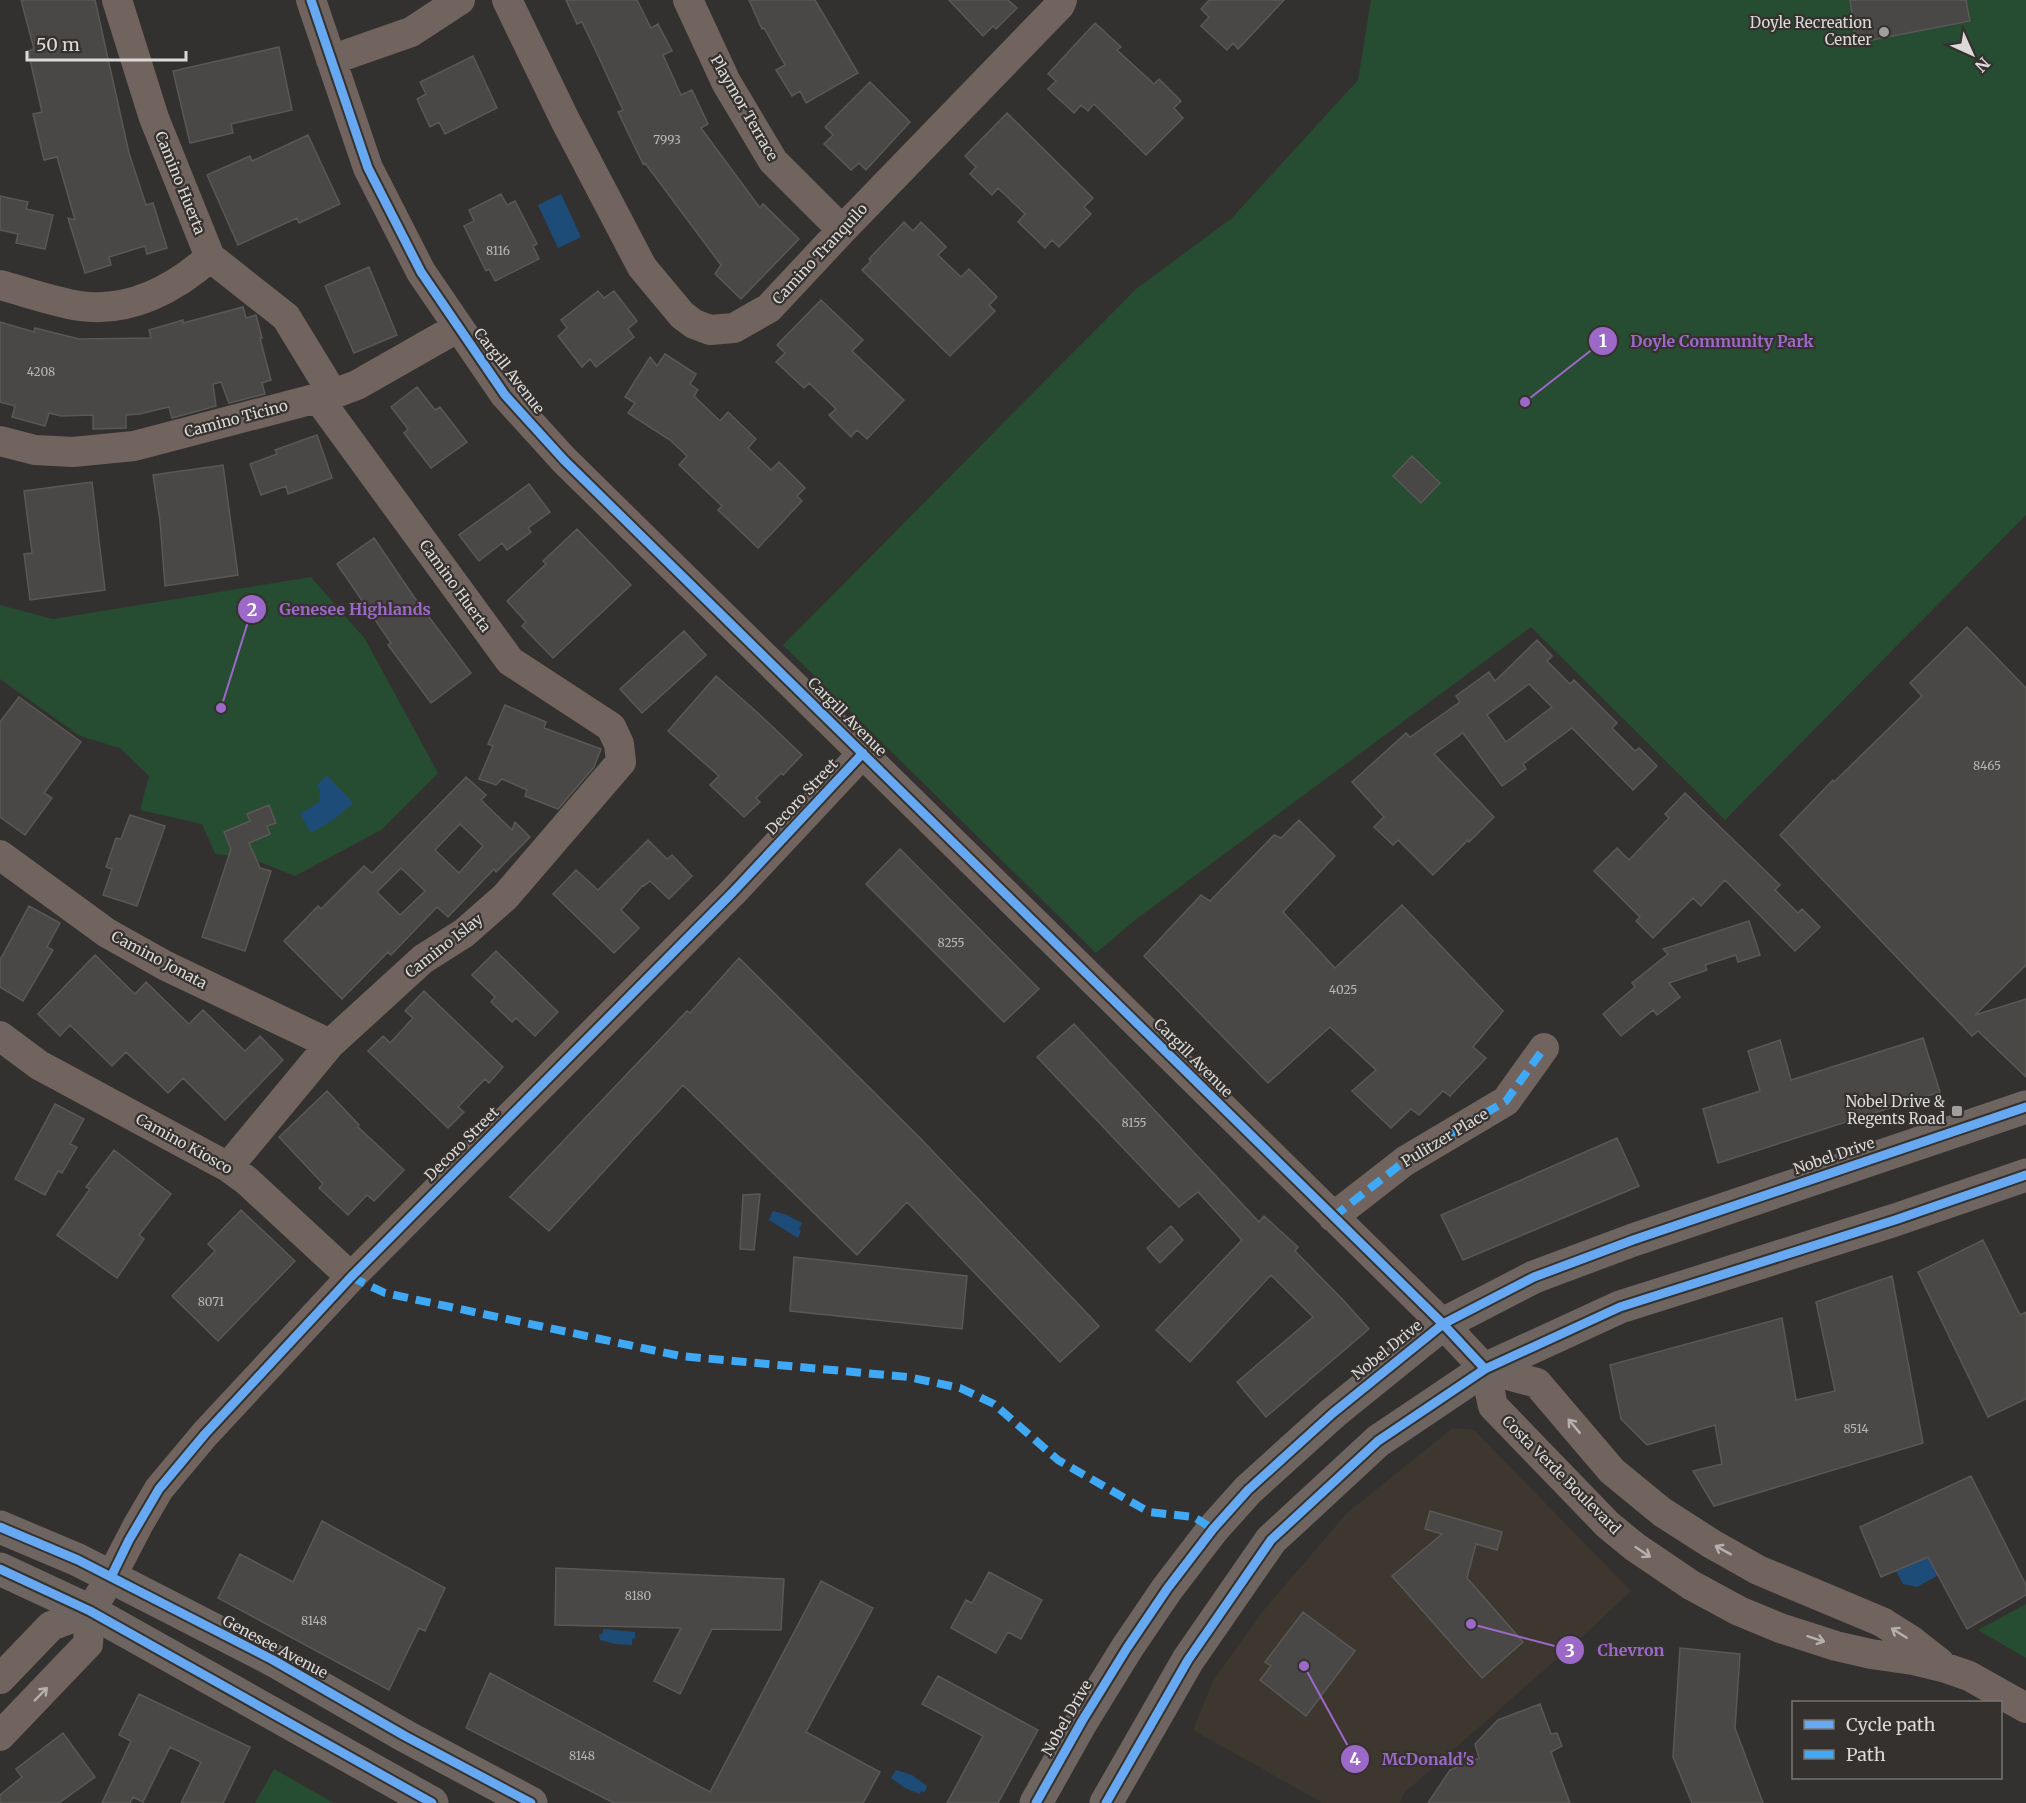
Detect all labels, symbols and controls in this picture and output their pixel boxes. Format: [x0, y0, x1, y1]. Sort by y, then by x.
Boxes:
place label: Doyle Recreation Center [1750, 13, 1872, 49]
scale bar [27, 24, 186, 62]
north arrow [1942, 24, 2002, 84]
marker: Doyle Recreation Center [1877, 25, 1891, 39]
text: 50 m [36, 33, 80, 56]
street label: Playmor Terrace [706, 51, 783, 164]
text: N [1971, 53, 1994, 76]
street label: Camino Huerta [151, 128, 210, 237]
house number: 7993 [653, 132, 681, 147]
street label: Camino Tranquilo [768, 199, 871, 308]
house number: 8116 [486, 243, 510, 258]
street label: Cargill Avenue [470, 324, 549, 418]
callout: Doyle Community Park [1588, 324, 1826, 358]
text: 1 [1599, 329, 1607, 352]
text: Doyle Community Park [1630, 331, 1814, 351]
house number: 4208 [27, 364, 55, 379]
street label: Camino Ticino [182, 396, 290, 441]
street label: Camino Huerta [416, 536, 495, 636]
callout: Genesee Highlands [237, 592, 443, 626]
text: 2 [247, 598, 257, 621]
text: Genesee Highlands [279, 599, 431, 619]
street label: Cargill Avenue [804, 673, 891, 760]
street label: Decoro Street [761, 754, 842, 839]
house number: 8465 [1973, 758, 2001, 773]
street label: Camino Islay [401, 909, 487, 982]
street label: Camino Jonata [108, 926, 210, 993]
house number: 8255 [938, 935, 964, 950]
house number: 4025 [1329, 982, 1357, 997]
street label: Cargill Avenue [1150, 1014, 1237, 1101]
place label: Nobel Drive & Regents Road [1845, 1092, 1946, 1128]
street label: Decoro Street [421, 1102, 503, 1185]
street label: Pulitzer Place [1398, 1104, 1492, 1171]
marker: Nobel Drive & Regents Road [1950, 1104, 1964, 1118]
street label: Camino Kiosco [133, 1109, 236, 1178]
house number: 8155 [1121, 1115, 1147, 1130]
street label: Nobel Drive [1791, 1133, 1877, 1178]
house number: 8071 [198, 1294, 225, 1309]
street label: Nobel Drive [1348, 1315, 1426, 1384]
street label: Costa Verde Boulevard [1498, 1411, 1625, 1538]
one-way arrow [1567, 1419, 1581, 1434]
house number: 8514 [1843, 1421, 1869, 1436]
one-way arrow [1714, 1544, 1732, 1555]
one-way arrow [1634, 1546, 1650, 1558]
house number: 8180 [625, 1588, 652, 1603]
street label: Genesee Avenue [219, 1611, 331, 1682]
house number: 8148 [301, 1613, 327, 1628]
one-way arrow [1891, 1626, 1908, 1638]
callout: Chevron [1555, 1633, 1676, 1667]
one-way arrow [1806, 1635, 1825, 1646]
text: 3 [1565, 1639, 1575, 1662]
text: Chevron [1598, 1640, 1665, 1660]
street label: Nobel Drive [1037, 1676, 1096, 1759]
one-way arrow [34, 1686, 48, 1701]
legend [1792, 1701, 2002, 1779]
text: Cycle path [1846, 1713, 1936, 1736]
callout: McDonald's [1340, 1742, 1486, 1776]
text: Path [1846, 1743, 1886, 1766]
text: 4 [1349, 1747, 1361, 1770]
house number: 8148 [569, 1748, 595, 1763]
text: McDonald's [1382, 1749, 1474, 1769]

